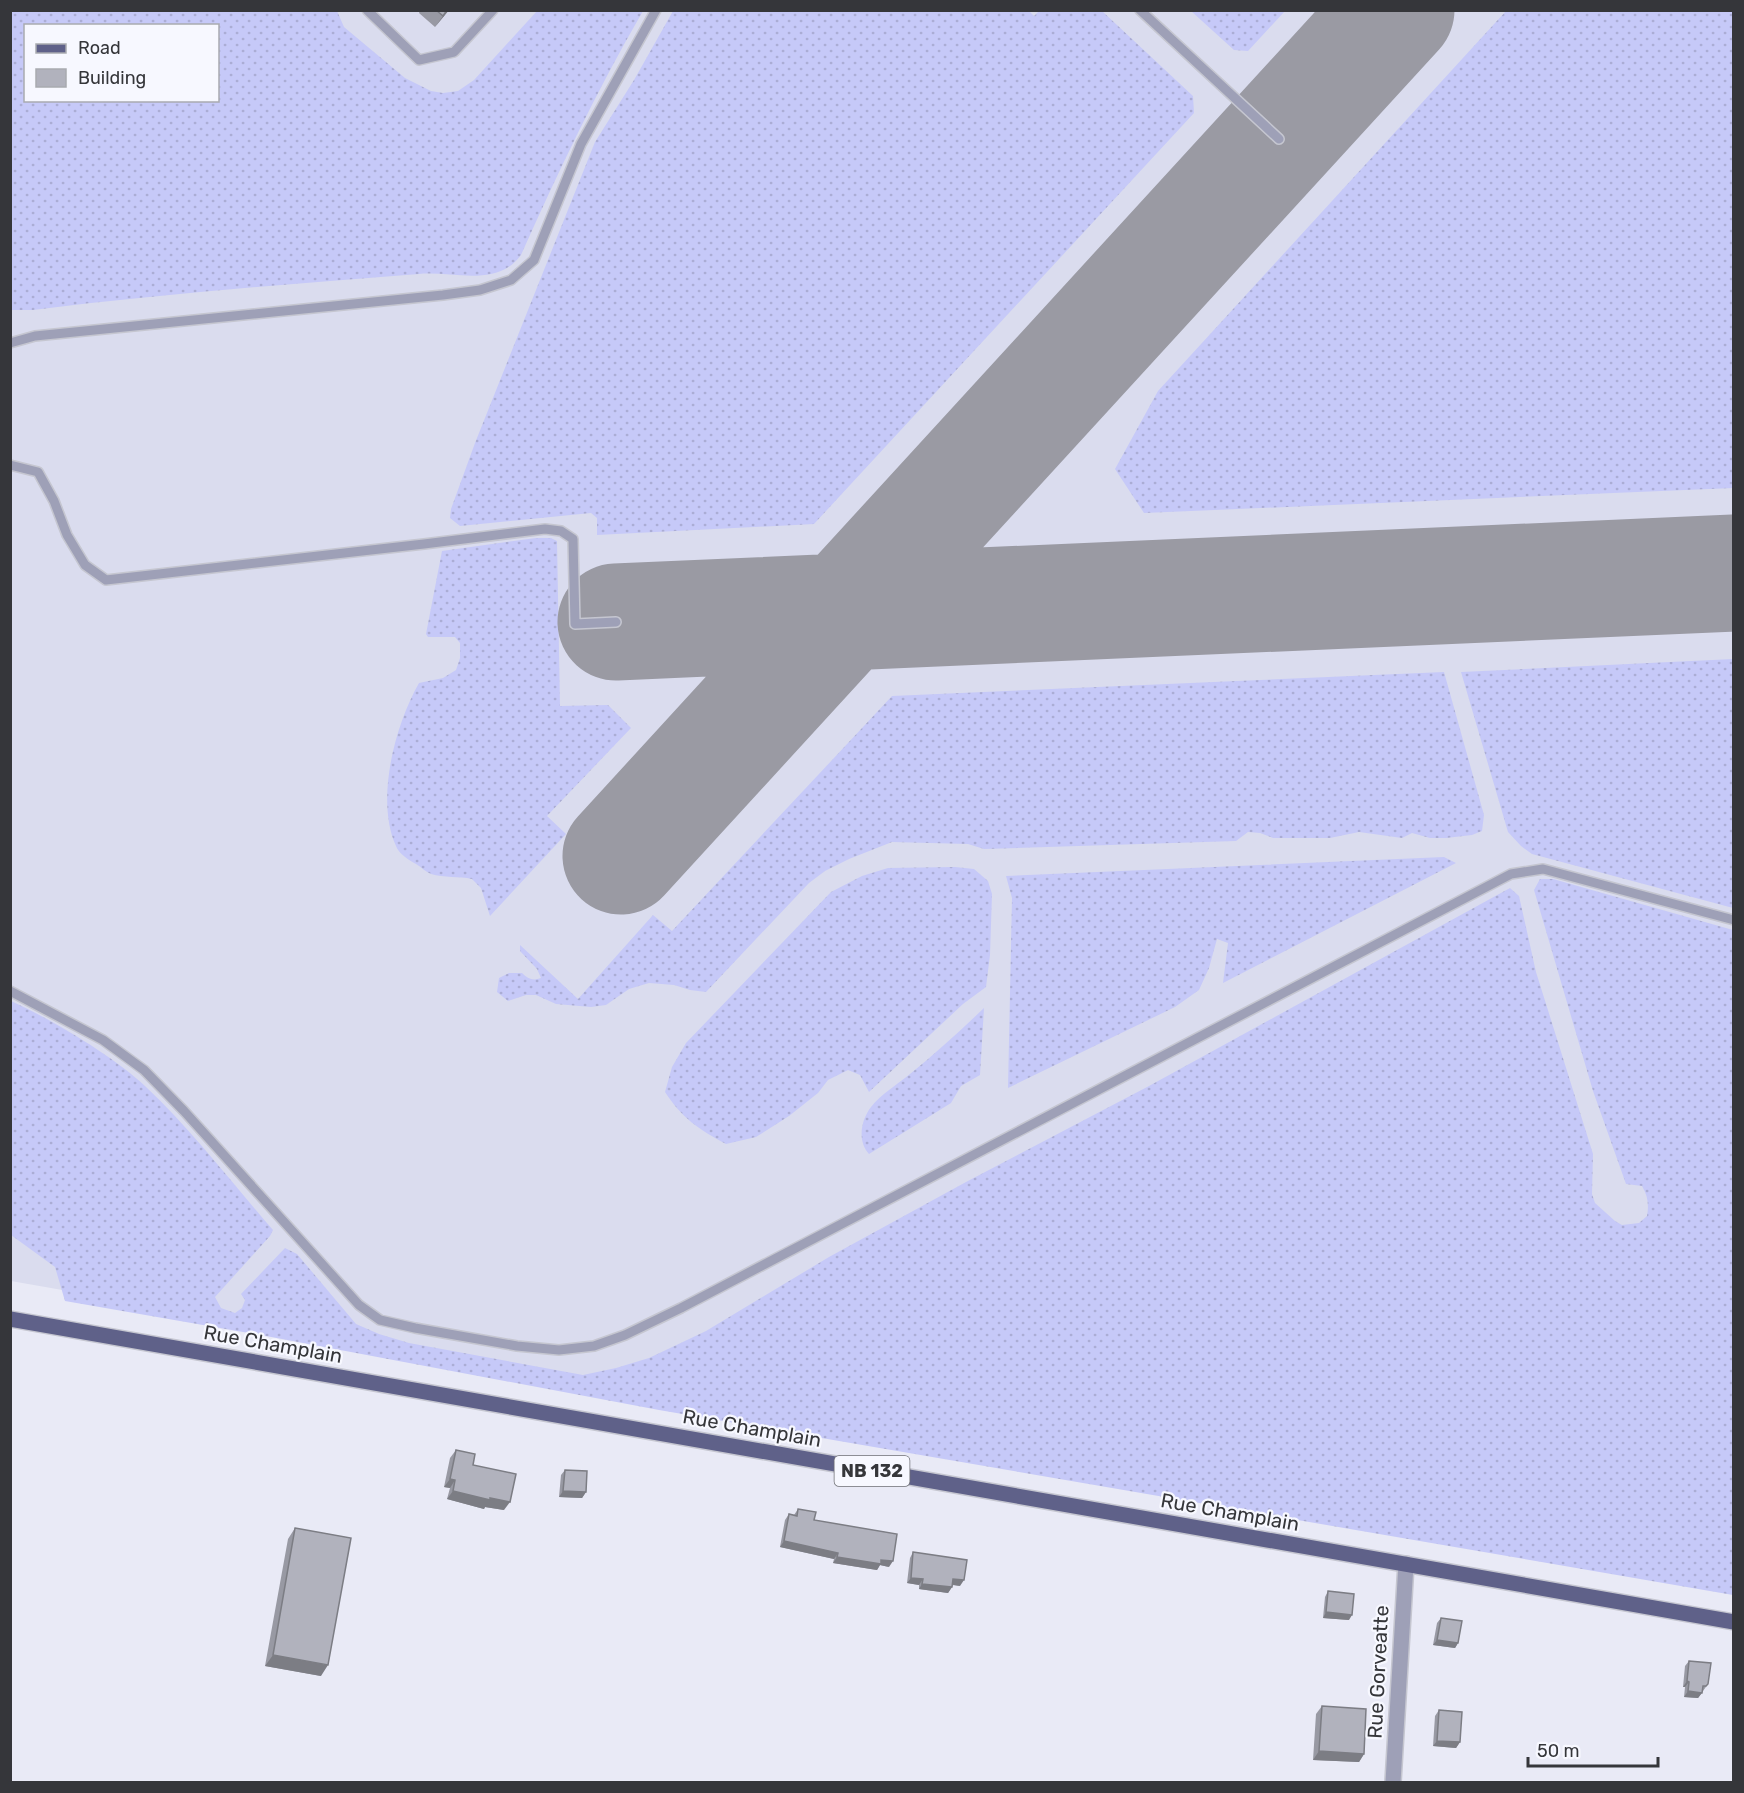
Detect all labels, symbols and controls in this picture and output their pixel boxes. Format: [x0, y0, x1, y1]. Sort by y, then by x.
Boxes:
legend [24, 24, 219, 102]
text: Road [78, 37, 121, 59]
text: Building [78, 67, 146, 89]
street label: Rue Champlain [202, 1320, 344, 1368]
street label: Rue Champlain [681, 1404, 823, 1452]
road number: NB 132 [834, 1456, 910, 1486]
street label: Rue Champlain [1159, 1488, 1301, 1536]
street label: Rue Gorveatte [1363, 1605, 1393, 1739]
scale bar [1528, 1730, 1658, 1768]
text: 50 m [1537, 1740, 1580, 1762]

